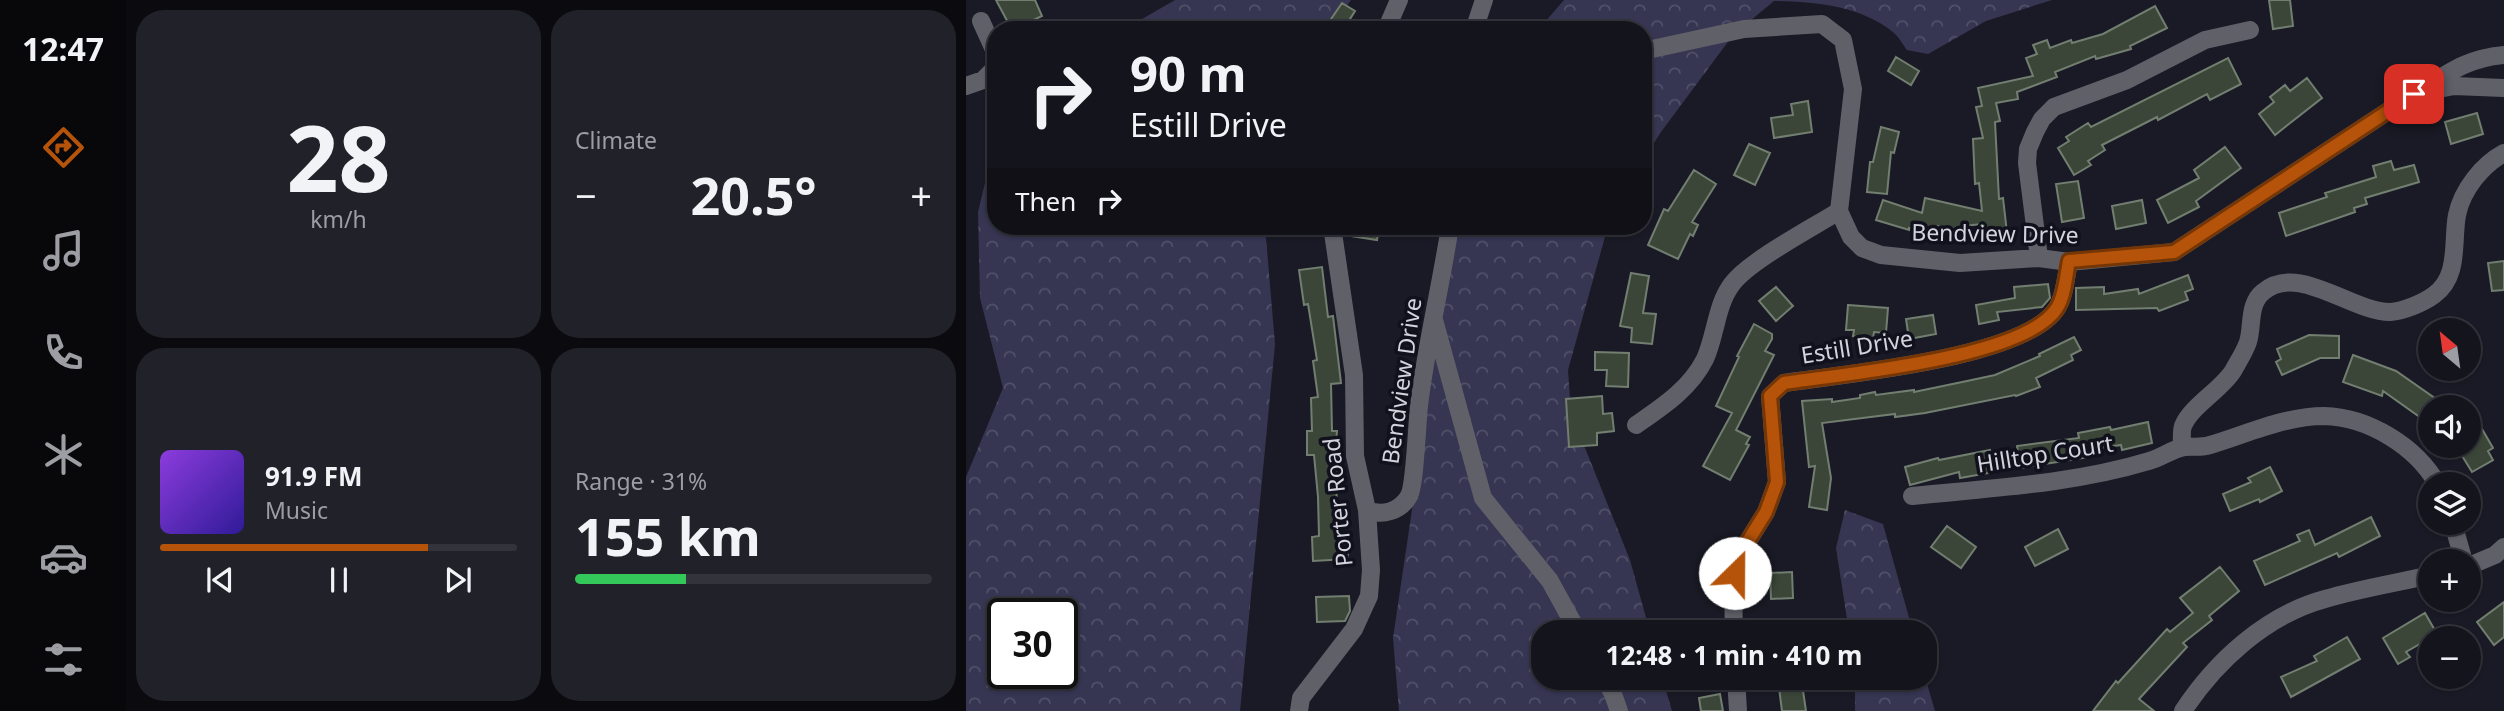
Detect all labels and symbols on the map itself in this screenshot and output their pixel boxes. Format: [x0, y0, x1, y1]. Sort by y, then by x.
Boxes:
pin [2384, 64, 2444, 124]
street label: Bendview Drive [1911, 216, 2079, 250]
street label: Bendview Drive [1374, 296, 1428, 466]
north arrow [2418, 318, 2482, 382]
street label: Estill Drive [1799, 321, 1915, 371]
street label: Hilltop Court [1974, 426, 2115, 480]
street label: Porter Road [1314, 436, 1360, 568]
position arrow [1698, 536, 1772, 610]
speed limit sign: 30 [987, 598, 1078, 689]

